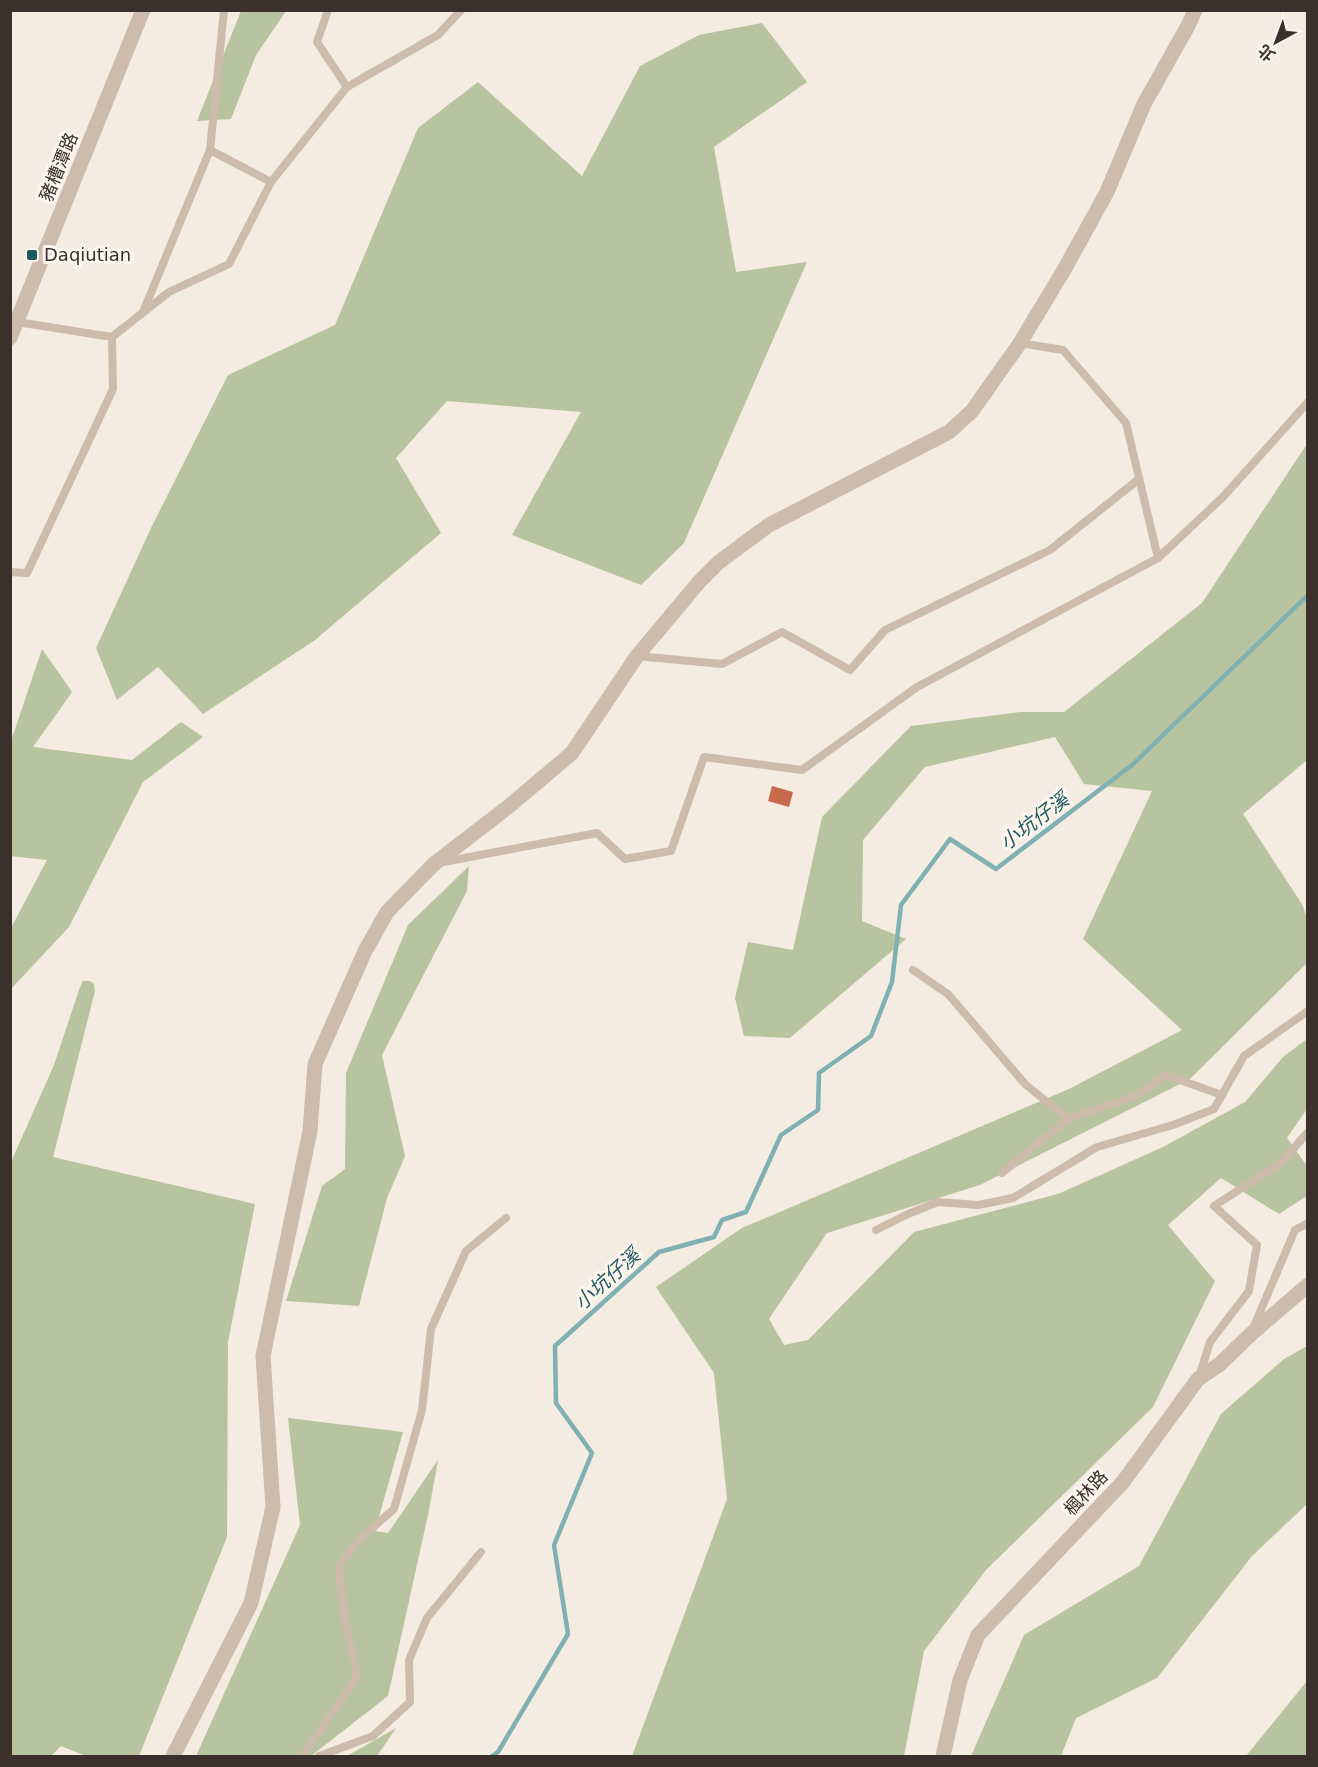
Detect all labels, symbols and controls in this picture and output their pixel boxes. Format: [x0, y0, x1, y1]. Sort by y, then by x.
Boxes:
north arrow [1246, 12, 1306, 72]
text: 北 [1254, 41, 1279, 65]
street label: 豬槽潭路 [35, 130, 82, 204]
place label: Daqiutian [44, 244, 131, 265]
marker: Daqiutian [25, 248, 39, 262]
water label: 小坑仔溪 [995, 786, 1076, 855]
water label: 小坑仔溪 [569, 1241, 647, 1315]
street label: 楓林路 [1060, 1466, 1112, 1520]

